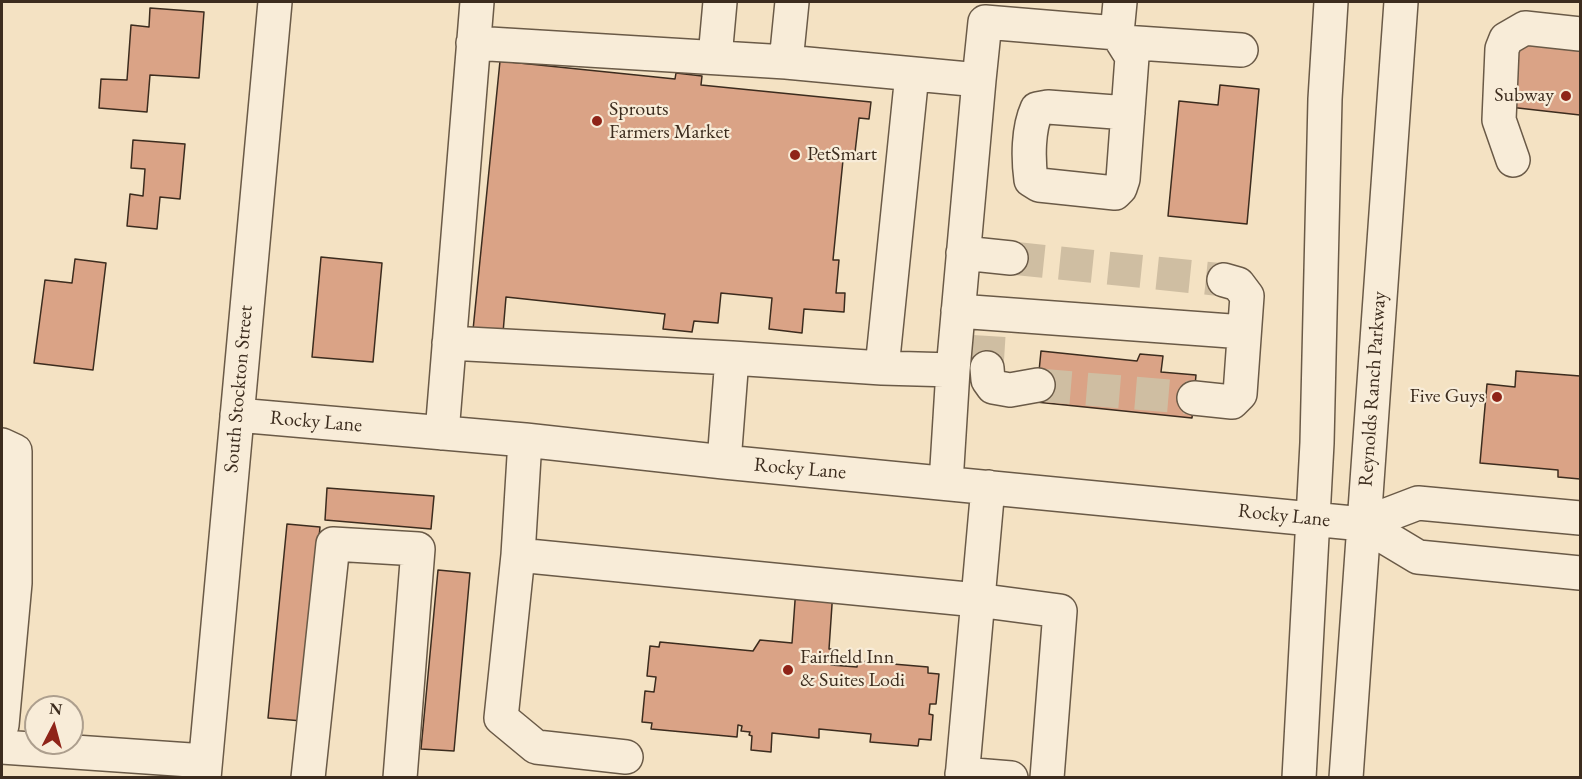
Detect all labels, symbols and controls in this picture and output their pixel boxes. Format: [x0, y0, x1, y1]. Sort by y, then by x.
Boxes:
place label: Subway [1494, 84, 1554, 108]
marker: Subway [1559, 89, 1573, 103]
place label: Sprouts Farmers Market [609, 98, 730, 145]
marker: Sprouts Farmers Market [590, 114, 604, 128]
place label: PetSmart [807, 143, 877, 167]
marker: PetSmart [788, 148, 802, 162]
street label: Reynolds Ranch Parkway [1354, 291, 1392, 487]
street label: South Stockton Street [220, 304, 258, 474]
place label: Five Guys [1409, 385, 1485, 409]
marker: Five Guys [1490, 390, 1504, 404]
street label: Rocky Lane [269, 406, 363, 438]
street label: Rocky Lane [753, 453, 847, 485]
street label: Rocky Lane [1237, 499, 1331, 533]
place label: Fairfield Inn & Suites Lodi [800, 646, 905, 693]
marker: Fairfield Inn & Suites Lodi [781, 663, 795, 677]
north arrow [24, 695, 84, 755]
text: N [48, 697, 63, 720]

